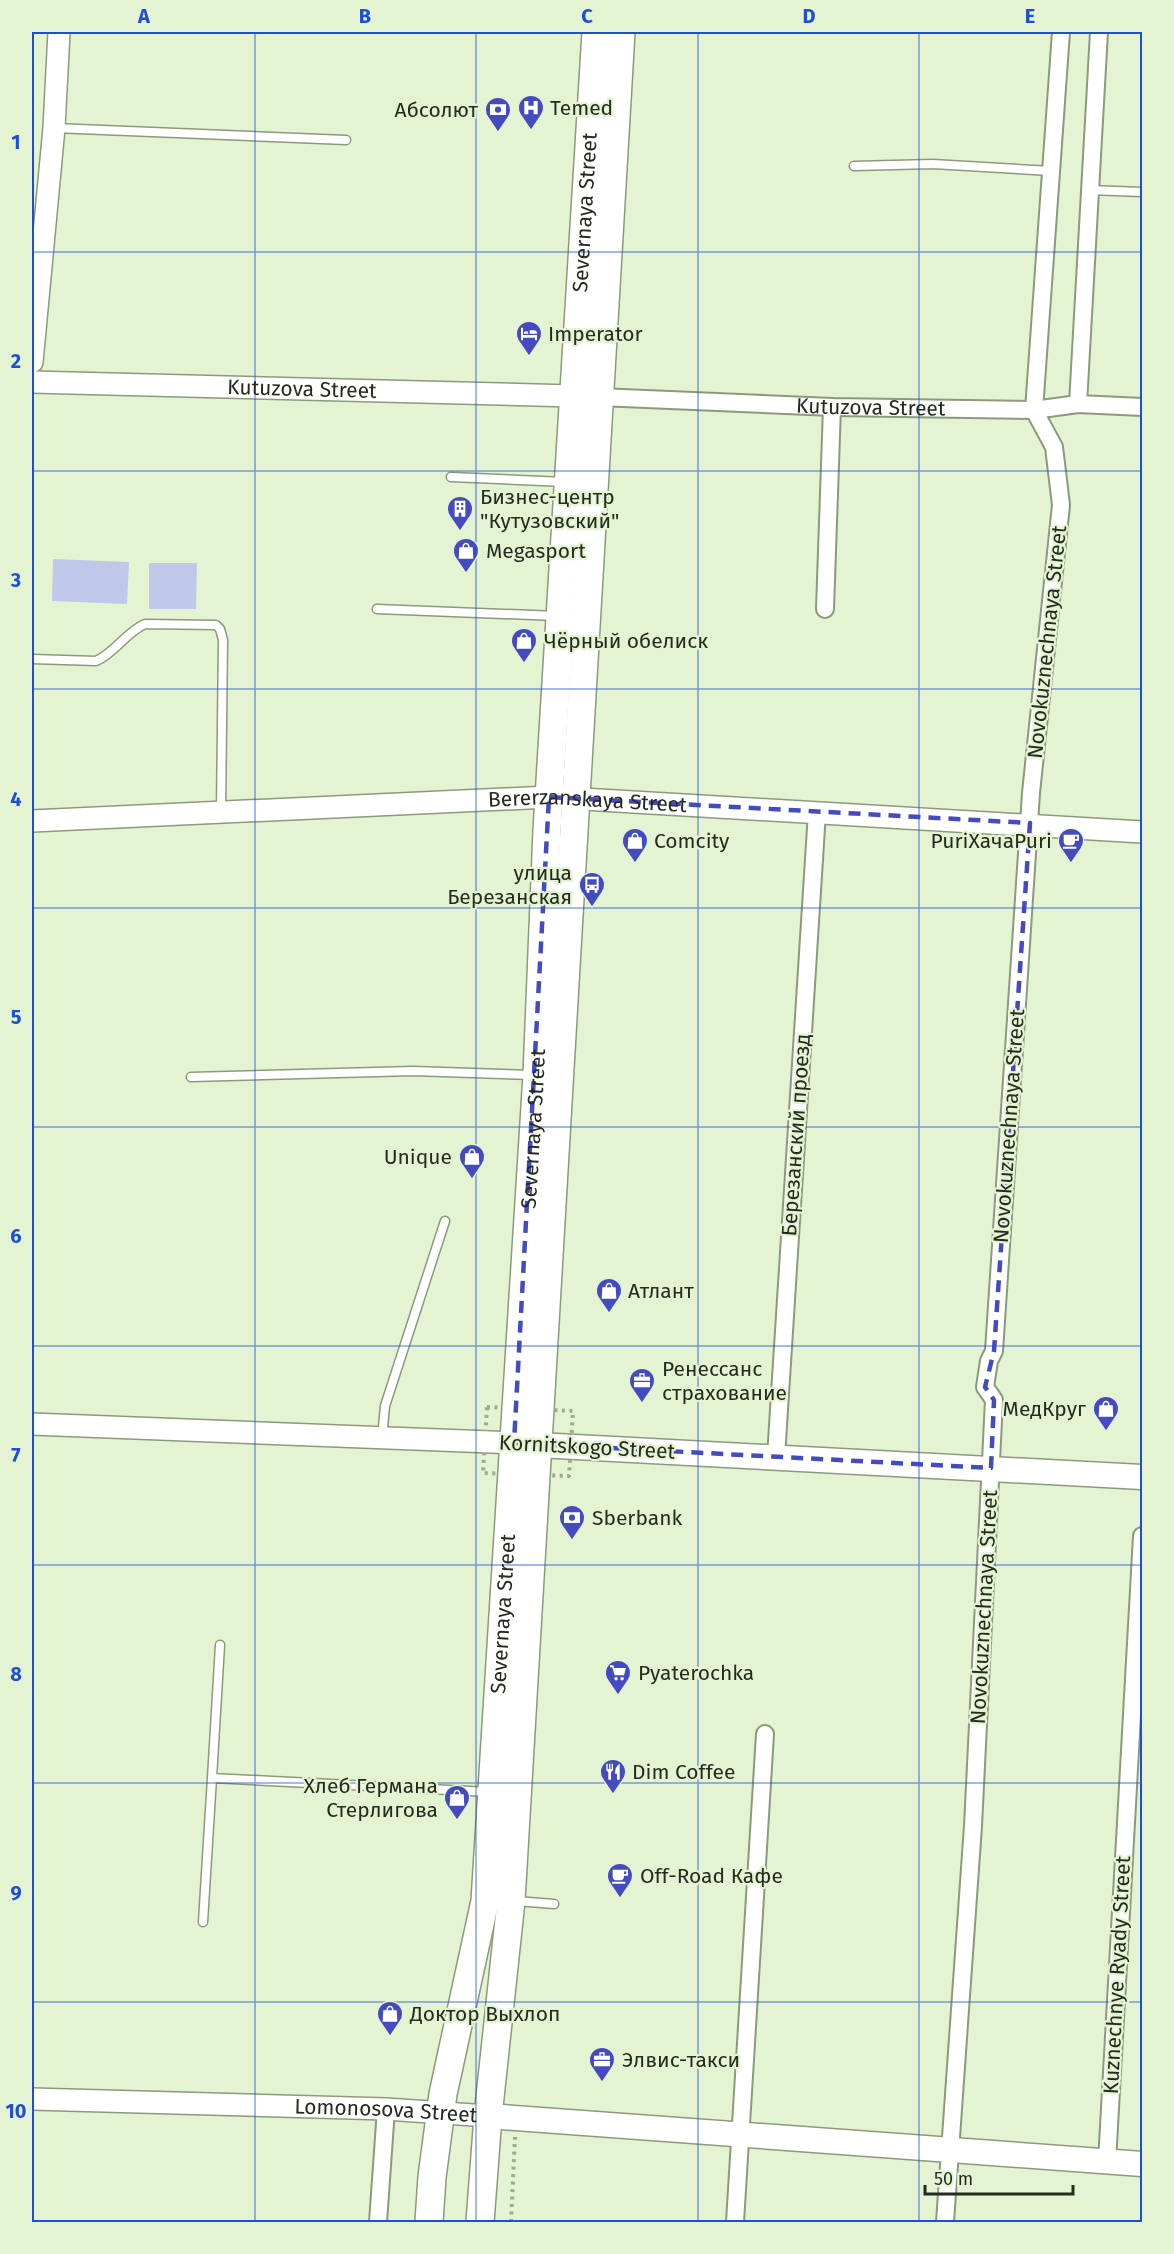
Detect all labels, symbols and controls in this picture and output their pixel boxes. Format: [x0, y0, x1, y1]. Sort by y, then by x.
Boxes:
text: A [137, 4, 151, 28]
text: B [359, 4, 371, 28]
text: C [581, 4, 593, 28]
text: D [802, 4, 816, 28]
text: E [1025, 4, 1035, 28]
hospital icon: Temed [516, 93, 546, 131]
bank icon: Абсолют [483, 95, 513, 133]
place label: Temed [550, 95, 613, 121]
place label: Абсолют [395, 97, 479, 123]
text: 1 [11, 130, 21, 154]
street label: Severnaya Street [567, 131, 603, 293]
hotel icon: Imperator [514, 319, 544, 357]
place label: Imperator [548, 321, 643, 347]
text: 2 [11, 349, 21, 373]
street label: Kutuzova Street [227, 374, 377, 404]
street label: Kutuzova Street [796, 392, 946, 422]
place label: Бизнес-центр "Кутузовский" [480, 484, 619, 534]
building icon: Бизнес-центр "Кутузовский" [445, 494, 475, 532]
street label: Novokuznechnaya Street [1022, 524, 1072, 760]
shop icon: Megasport [451, 536, 481, 574]
place label: Megasport [486, 538, 586, 564]
text: 3 [10, 568, 21, 592]
shop icon: Чёрный обелиск [509, 626, 539, 664]
place label: Чёрный обелиск [544, 628, 708, 654]
street label: Bererzanskaya Street [487, 784, 688, 818]
text: 4 [10, 787, 22, 811]
shop icon: Comcity [620, 826, 650, 864]
cafe icon: PuriХачаPuri [1056, 826, 1086, 864]
place label: Comcity [654, 828, 730, 854]
place label: PuriХачаPuri [931, 828, 1052, 854]
place label: улица Березанская [447, 860, 572, 910]
bus stop icon: улица Березанская [577, 870, 607, 908]
text: 5 [11, 1005, 22, 1029]
street label: Novokuznechnaya Street [988, 1008, 1030, 1244]
street label: Березанский проезд [776, 1033, 816, 1237]
street label: Severnaya Street [516, 1048, 551, 1210]
shop icon: Unique [457, 1142, 487, 1180]
place label: Unique [384, 1144, 452, 1170]
text: 6 [10, 1224, 22, 1248]
shop icon: Атлант [594, 1276, 624, 1314]
place label: Атлант [628, 1278, 694, 1304]
place label: Ренессанс страхование [662, 1356, 787, 1406]
office icon: Ренессанс страхование [627, 1366, 657, 1404]
shop icon: МедКруг [1091, 1394, 1121, 1432]
place label: МедКруг [1003, 1396, 1086, 1422]
street label: Kornitskogo Street [498, 1429, 676, 1465]
text: 7 [11, 1443, 21, 1467]
street label: Novokuznechnaya Street [965, 1489, 1003, 1725]
bank icon: Sberbank [557, 1503, 587, 1541]
place label: Sberbank [592, 1505, 682, 1531]
street label: Severnaya Street [485, 1533, 521, 1695]
supermarket icon: Pyaterochka [603, 1658, 633, 1696]
place label: Pyaterochka [638, 1660, 754, 1686]
text: 8 [10, 1662, 22, 1686]
restaurant icon: Dim Coffee [598, 1757, 628, 1795]
place label: Dim Coffee [632, 1759, 735, 1785]
place label: Хлеб Германа Стерлигова [304, 1773, 438, 1823]
shop icon: Хлеб Германа Стерлигова [442, 1783, 472, 1821]
street label: Kuznechnye Ryady Street [1098, 1855, 1136, 2095]
cafe icon: Off-Road Кафе [605, 1861, 635, 1899]
place label: Off-Road Кафе [640, 1863, 783, 1889]
text: 9 [10, 1881, 22, 1905]
shop icon: Доктор Выхлоп [375, 1999, 405, 2037]
place label: Доктор Выхлоп [409, 2001, 560, 2027]
office icon: Элвис-такси [587, 2045, 617, 2083]
place label: Элвис-такси [622, 2047, 740, 2073]
street label: Lomonosova Street [294, 2093, 478, 2128]
text: 10 [6, 2099, 26, 2123]
scale bar [925, 2158, 1074, 2196]
text: 50 m [934, 2168, 973, 2190]

